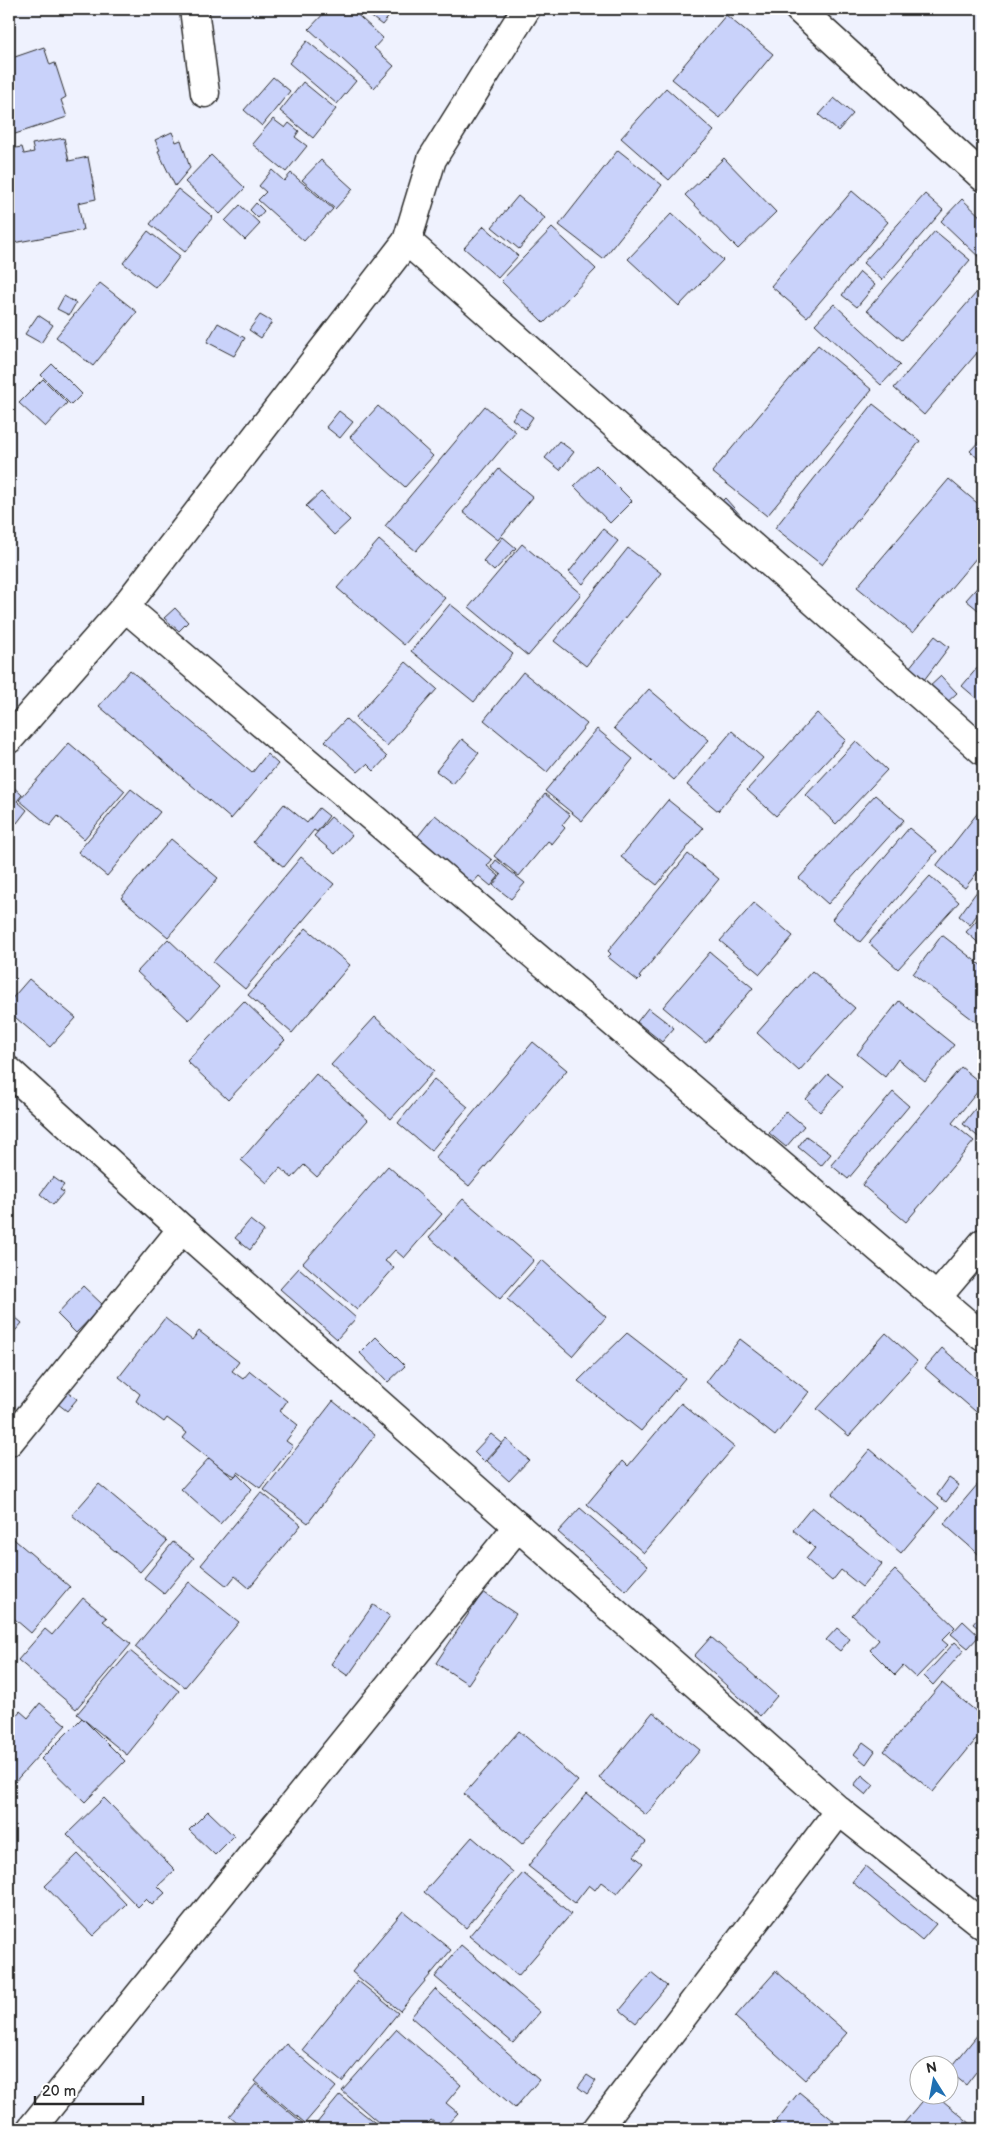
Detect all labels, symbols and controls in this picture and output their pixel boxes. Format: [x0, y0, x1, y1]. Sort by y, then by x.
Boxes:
north arrow [910, 2056, 960, 2106]
text: N [925, 2058, 938, 2077]
scale bar [35, 2073, 142, 2105]
text: 20 m [42, 2082, 76, 2101]

